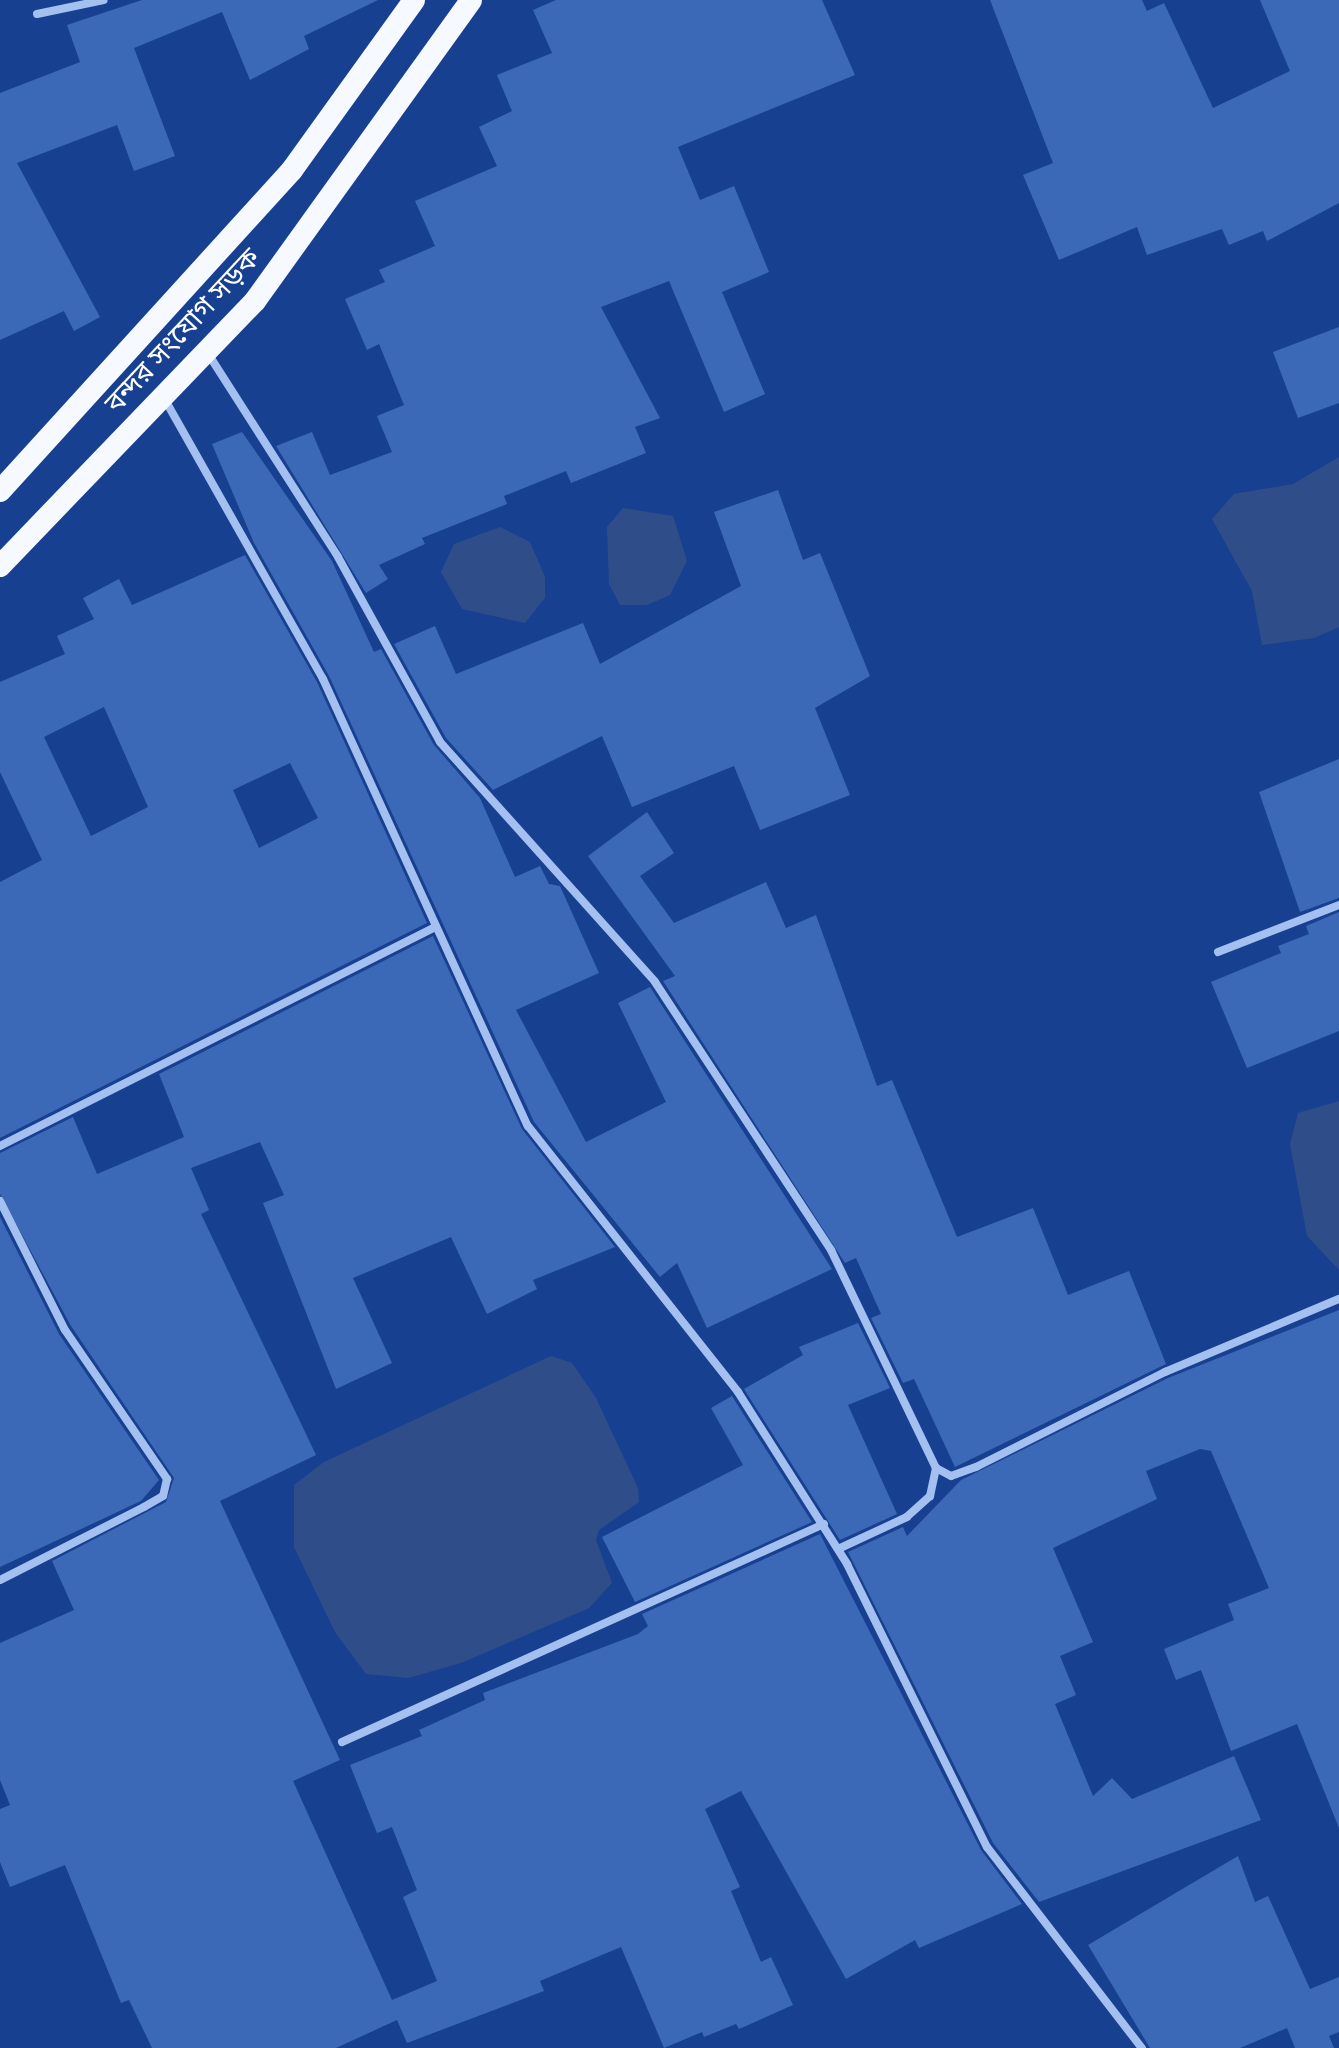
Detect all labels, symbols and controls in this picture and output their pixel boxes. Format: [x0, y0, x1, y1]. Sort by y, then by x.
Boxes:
street label: বন্দর সংযোগ সড়ক [97, 241, 267, 419]

